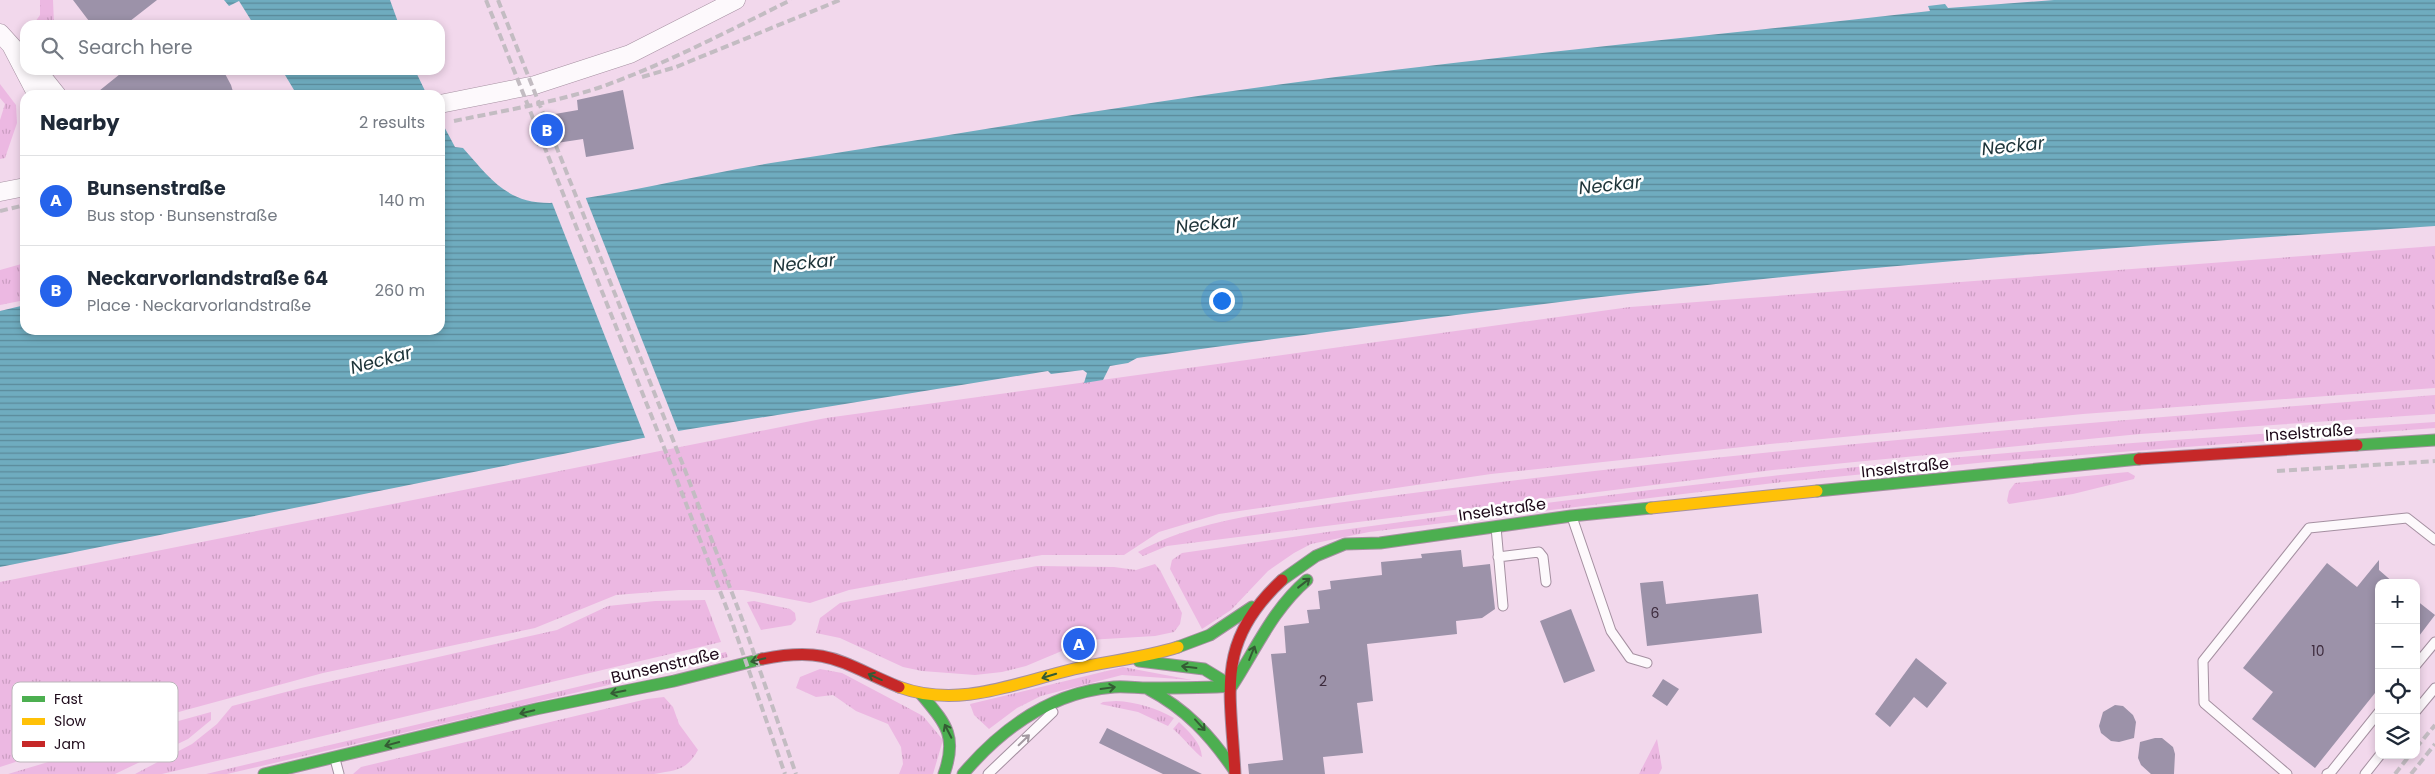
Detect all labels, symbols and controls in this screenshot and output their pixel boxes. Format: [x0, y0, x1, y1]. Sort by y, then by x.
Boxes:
search box [20, 20, 445, 75]
icon: search [38, 34, 66, 62]
text: Search here [78, 34, 192, 61]
text: Nearby [40, 108, 120, 137]
text: 2 results [359, 111, 425, 134]
pin: B [531, 111, 563, 149]
water label: Neckar [1980, 130, 2047, 161]
water label: Neckar [1577, 169, 1644, 200]
text: Bunsenstraße [87, 175, 226, 202]
text: A [50, 189, 62, 212]
text: 140 m [379, 189, 425, 212]
text: Bus stop · Bunsenstraße [87, 204, 277, 227]
water label: Neckar [1174, 208, 1241, 239]
water label: Neckar [771, 247, 838, 278]
text: Neckarvorlandstraße 64 [87, 265, 328, 292]
text: B [51, 279, 61, 302]
text: 260 m [375, 279, 425, 302]
your location [1209, 288, 1235, 314]
text: Place · Neckarvorlandstraße [87, 294, 311, 317]
water label: Neckar [347, 339, 416, 380]
street label: Inselstraße [2264, 418, 2354, 447]
street label: Inselstraße [1860, 451, 1950, 484]
street label: Inselstraße [1457, 492, 1547, 527]
one-way arrow [1297, 577, 1310, 588]
map controls [2375, 579, 2420, 759]
button: + [2375, 579, 2420, 624]
house number: 6 [1651, 603, 1660, 623]
button: − [2375, 624, 2420, 669]
pin: A [1063, 625, 1095, 663]
house number: 10 [2311, 641, 2325, 661]
street label: Bunsenstraße [609, 642, 722, 689]
one-way arrow [1249, 645, 1258, 660]
one-way arrow [750, 656, 766, 665]
one-way arrow [1181, 662, 1197, 672]
button: locate [2375, 669, 2420, 714]
house number: 2 [1319, 671, 1327, 691]
one-way arrow [868, 672, 883, 681]
one-way arrow [1041, 672, 1057, 682]
legend [12, 682, 178, 762]
one-way arrow [1099, 683, 1115, 693]
one-way arrow [610, 688, 626, 698]
text: Fast [54, 689, 83, 709]
one-way arrow [519, 708, 535, 717]
text: Slow [54, 711, 87, 731]
button: layers [2375, 714, 2420, 759]
one-way arrow [1194, 718, 1206, 731]
one-way arrow [942, 723, 952, 738]
text: Jam [54, 734, 85, 754]
one-way arrow [1017, 734, 1030, 746]
one-way arrow [384, 739, 400, 749]

